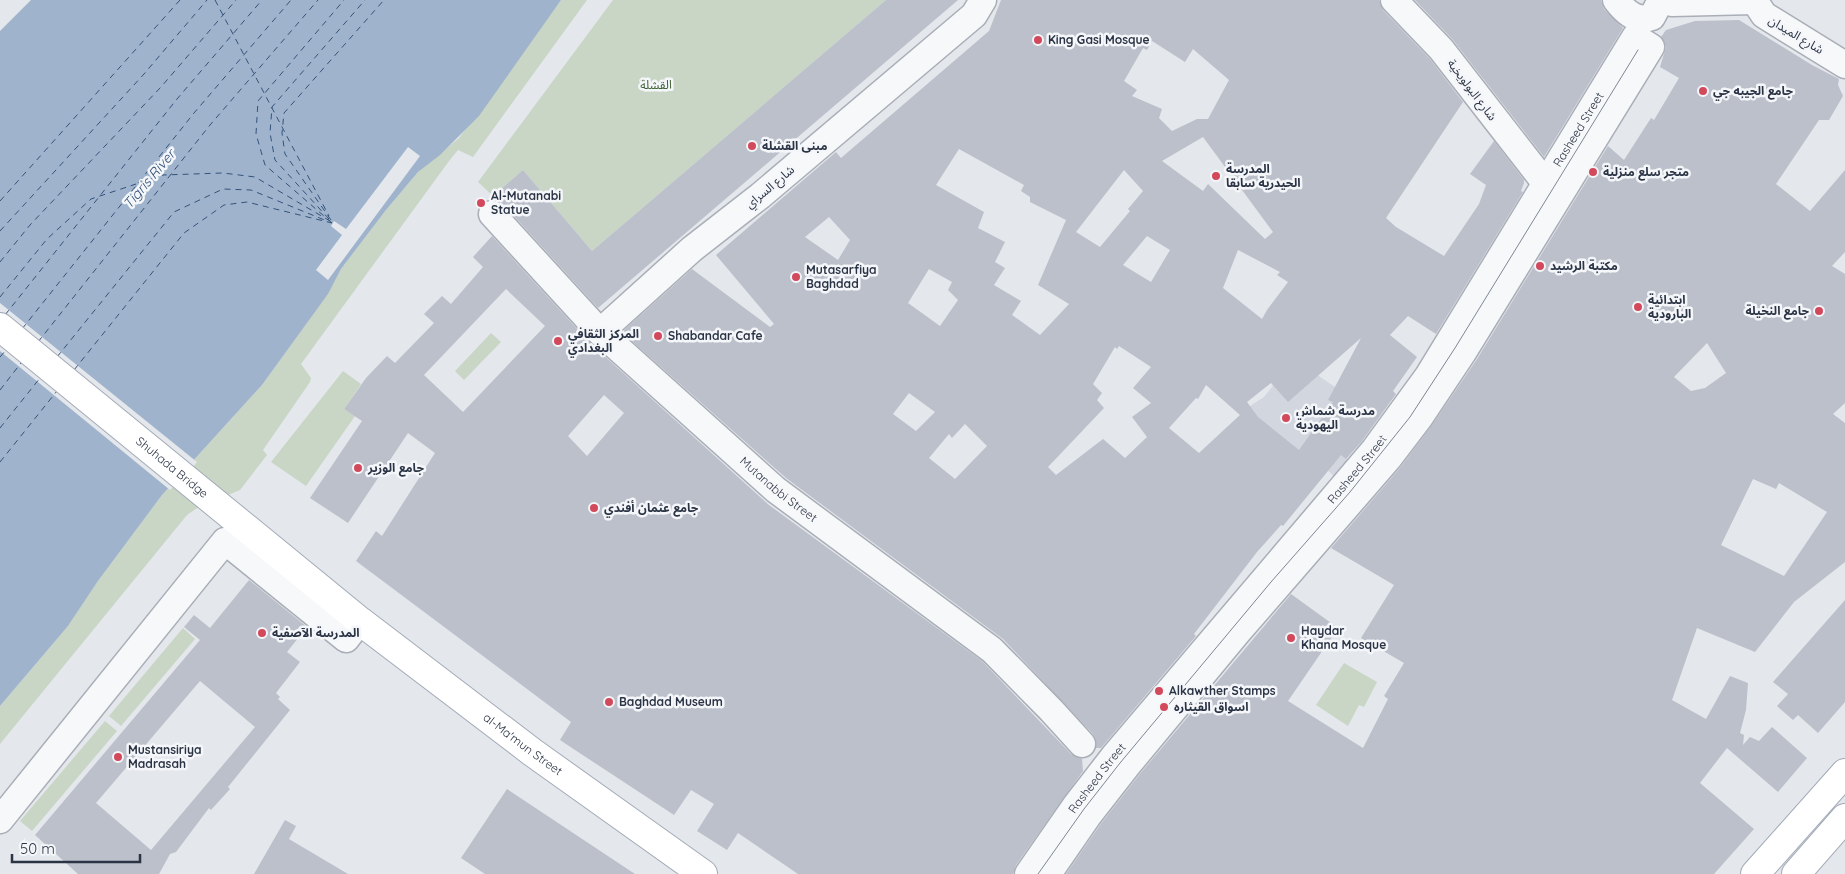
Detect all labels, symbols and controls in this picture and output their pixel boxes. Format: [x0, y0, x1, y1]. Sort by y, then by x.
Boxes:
street label: شارع الميدان [1765, 12, 1826, 59]
place label: King Gasi Mosque [1048, 32, 1150, 47]
marker: King Gasi Mosque [1032, 34, 1044, 46]
street label: شارع البولويخية [1443, 56, 1500, 124]
park label: القشلة [640, 77, 672, 92]
place label: جامع الجيبه جي [1713, 83, 1793, 101]
marker: جامع الجيبه جي [1697, 85, 1709, 97]
street label: Rasheed Street [1550, 89, 1607, 169]
place label: مبنى القشلة [762, 138, 827, 153]
marker: مبنى القشلة [746, 140, 758, 152]
water label: Tigris River [119, 144, 180, 212]
place label: المدرسة الحيدرية سابقا [1226, 161, 1301, 190]
street label: شارع السراي [742, 162, 799, 214]
place label: متجر سلع منزلية [1603, 164, 1689, 181]
marker: متجر سلع منزلية [1587, 166, 1599, 178]
marker: المدرسة الحيدرية سابقا [1210, 170, 1222, 182]
place label: Al-Mutanabi Statue [491, 188, 561, 217]
marker: Al-Mutanabi Statue [475, 197, 487, 209]
place label: مكتبة الرشيد [1550, 258, 1618, 273]
marker: مكتبة الرشيد [1534, 260, 1546, 272]
place label: Mutasarfiya Baghdad [806, 262, 877, 291]
marker: Mutasarfiya Baghdad [790, 271, 802, 283]
place label: ابتدائية البارودية [1648, 292, 1691, 321]
marker: ابتدائية البارودية [1632, 301, 1644, 313]
place label: جامع النخيلة [1745, 303, 1809, 320]
marker: جامع النخيلة [1813, 305, 1825, 317]
place label: المركز الثقافي البغدادي [568, 326, 639, 358]
place label: Shabandar Cafe [668, 328, 763, 343]
marker: Shabandar Cafe [652, 330, 664, 342]
marker: المركز الثقافي البغدادي [552, 335, 564, 347]
place label: مدرسة شماش اليهودية [1296, 403, 1375, 432]
marker: مدرسة شماش اليهودية [1280, 412, 1292, 424]
street label: Rasheed Street [1324, 432, 1390, 506]
street label: Shuhada Bridge [133, 433, 212, 501]
street label: Mutanabbi Street [737, 453, 820, 525]
place label: جامع الوزير [367, 460, 424, 477]
marker: جامع الوزير [352, 462, 364, 474]
place label: جامع عثمان أفندي [604, 500, 699, 518]
marker: جامع عثمان أفندي [588, 502, 600, 514]
place label: Haydar Khana Mosque [1301, 623, 1386, 652]
place label: المدرسة الآصفية [272, 625, 360, 640]
marker: المدرسة الآصفية [256, 627, 268, 639]
marker: Haydar Khana Mosque [1285, 632, 1297, 644]
place label: Alkawther Stamps [1169, 683, 1276, 698]
marker: Alkawther Stamps [1153, 685, 1165, 697]
place label: Baghdad Museum [619, 694, 723, 709]
marker: Baghdad Museum [603, 696, 615, 708]
place label: اسواق القيثاره [1174, 699, 1249, 714]
marker: اسواق القيثاره [1158, 701, 1170, 713]
street label: al-Ma'mun Street [480, 710, 566, 778]
street label: Rasheed Street [1065, 740, 1129, 816]
place label: Mustansiriya Madrasah [128, 742, 202, 771]
marker: Mustansiriya Madrasah [112, 751, 124, 763]
scale bar [12, 832, 140, 864]
text: 50 m [20, 839, 55, 858]

